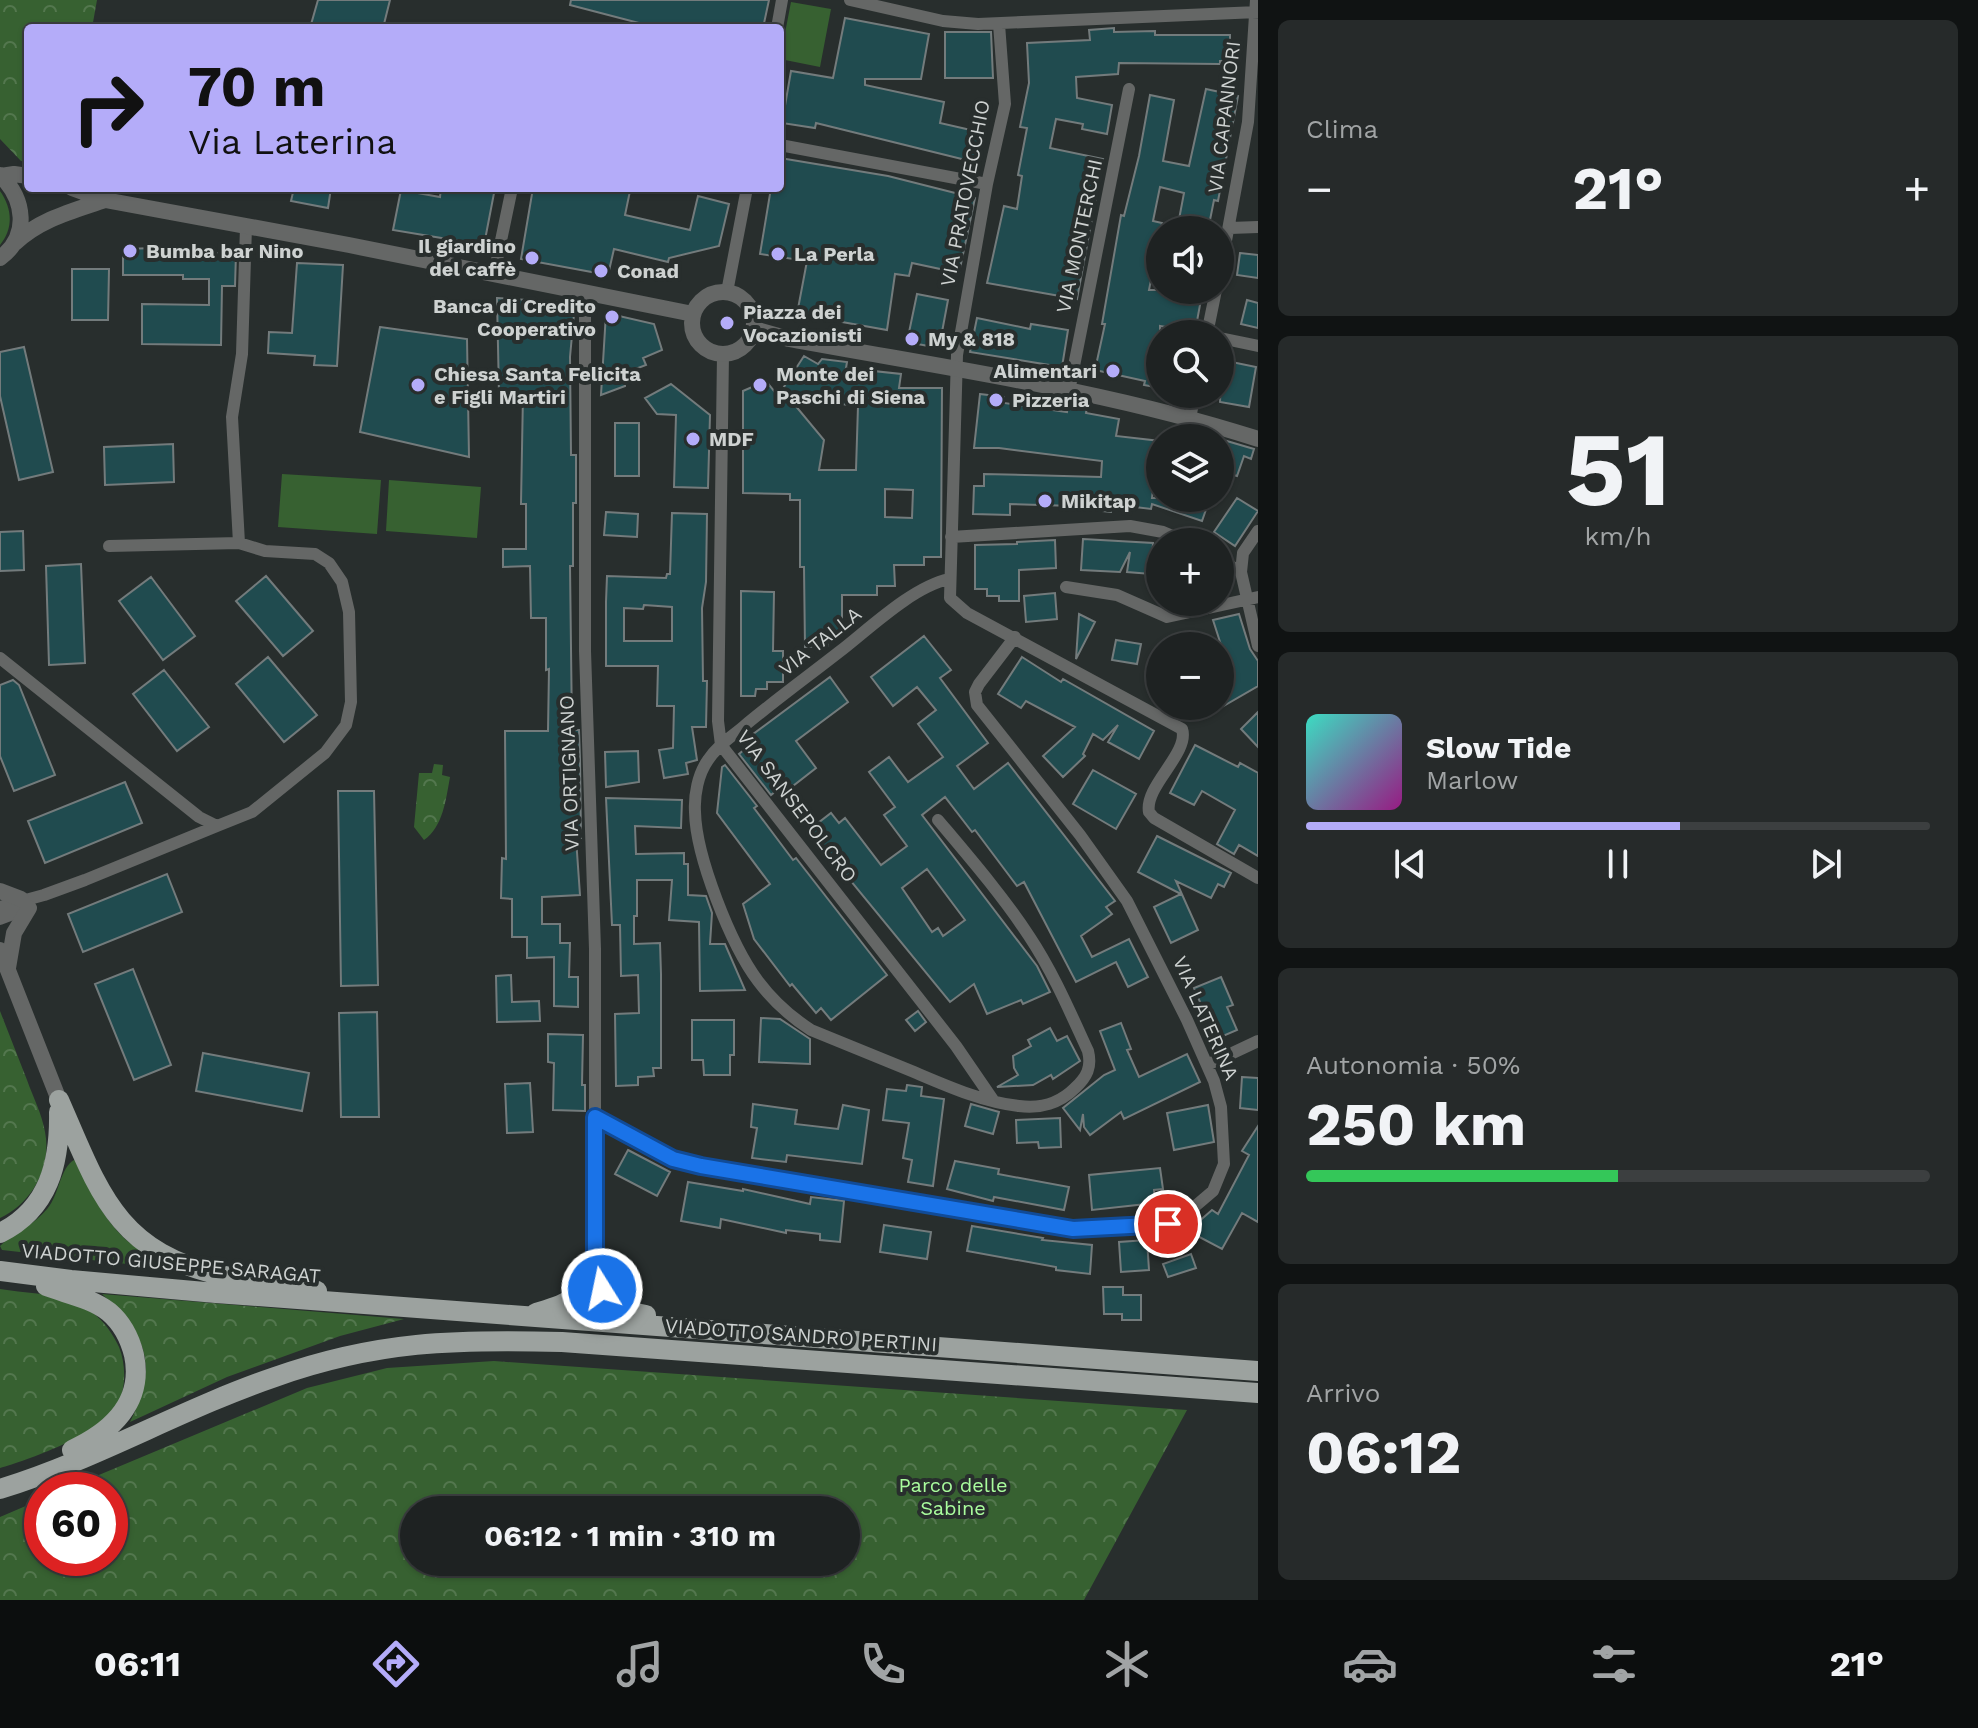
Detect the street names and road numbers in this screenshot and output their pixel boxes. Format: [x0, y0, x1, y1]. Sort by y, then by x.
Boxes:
street label: VIA CAPANNORI [1203, 40, 1245, 194]
street label: VIA PRATOVECCHIO [935, 98, 995, 288]
street label: VIA MONTERCHI [1051, 157, 1107, 315]
street label: VIA TALLA [774, 601, 866, 681]
street label: VIA ORTIGNANO [554, 695, 584, 851]
street label: VIA SANSEPOLCRO [732, 725, 862, 887]
street label: VIA LATERINA [1168, 952, 1244, 1084]
street label: VIADOTTO GIUSEPPE SARAGAT [20, 1238, 322, 1288]
street label: VIADOTTO SANDRO PERTINI [664, 1314, 938, 1356]

